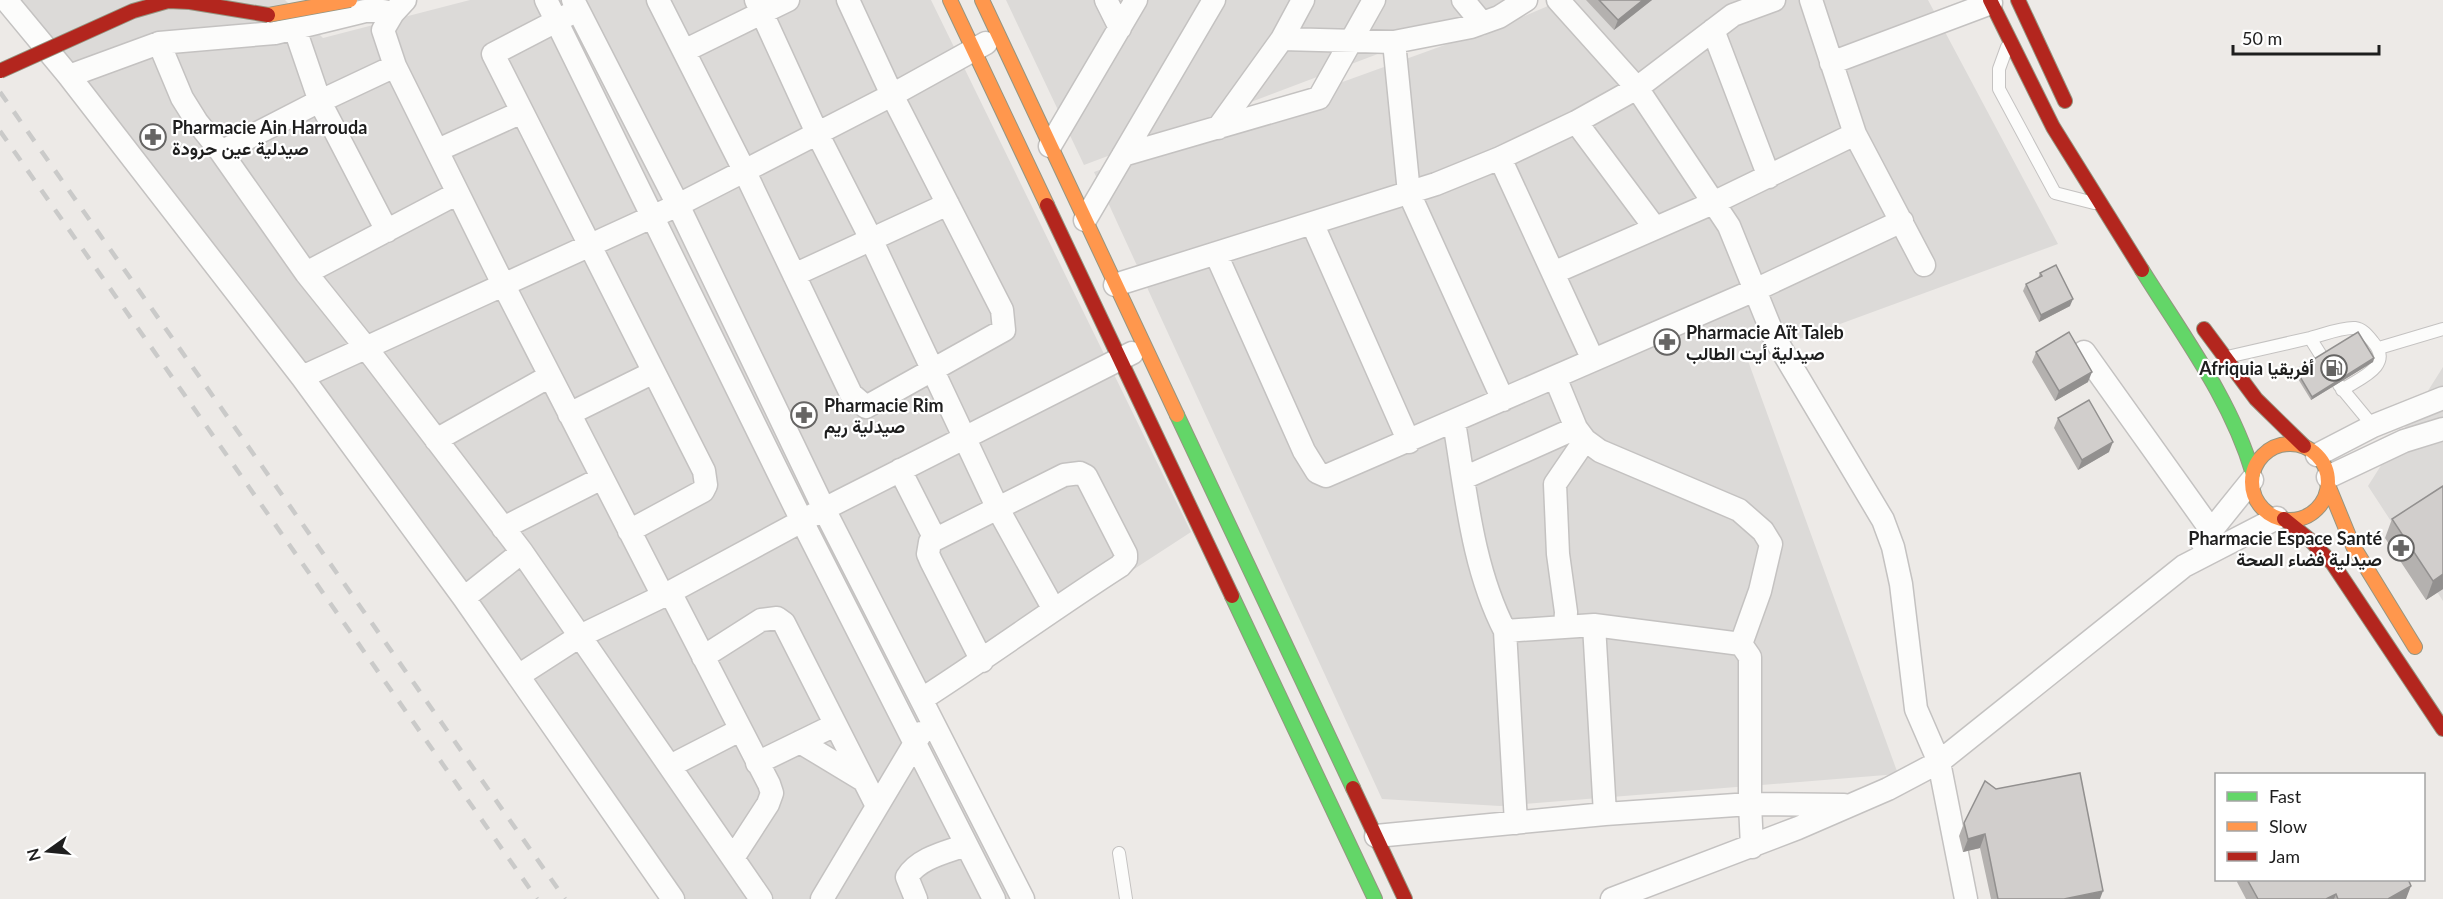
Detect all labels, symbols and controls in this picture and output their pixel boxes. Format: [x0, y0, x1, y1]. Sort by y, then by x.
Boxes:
scale bar [2233, 18, 2378, 56]
text: 50 m [2242, 27, 2282, 49]
place label: Pharmacie Ain Harrouda صيدلية عين حرودة [172, 116, 367, 160]
pharmacy icon: Pharmacie Ain Harrouda صيدلية عين حرودة [138, 122, 168, 152]
place label: Pharmacie Aït Taleb صيدلية أيت الطالب [1686, 321, 1844, 365]
pharmacy icon: Pharmacie Aït Taleb صيدلية أيت الطالب [1652, 327, 1682, 357]
fuel station icon: Afriquia أفريقيا [2319, 353, 2349, 383]
place label: Afriquia أفريقيا [2198, 357, 2314, 380]
place label: Pharmacie Rim صيدلية ريم [824, 394, 944, 439]
pharmacy icon: Pharmacie Rim صيدلية ريم [789, 400, 819, 430]
place label: Pharmacie Espace Santé صيدلية فضاء الصحة [2188, 527, 2382, 571]
pharmacy icon: Pharmacie Espace Santé صيدلية فضاء الصحة [2386, 533, 2416, 563]
legend [2215, 773, 2425, 881]
text: Fast [2269, 785, 2302, 807]
text: Slow [2269, 815, 2307, 837]
north arrow [18, 821, 78, 881]
text: Jam [2269, 845, 2300, 867]
text: N [22, 847, 44, 863]

